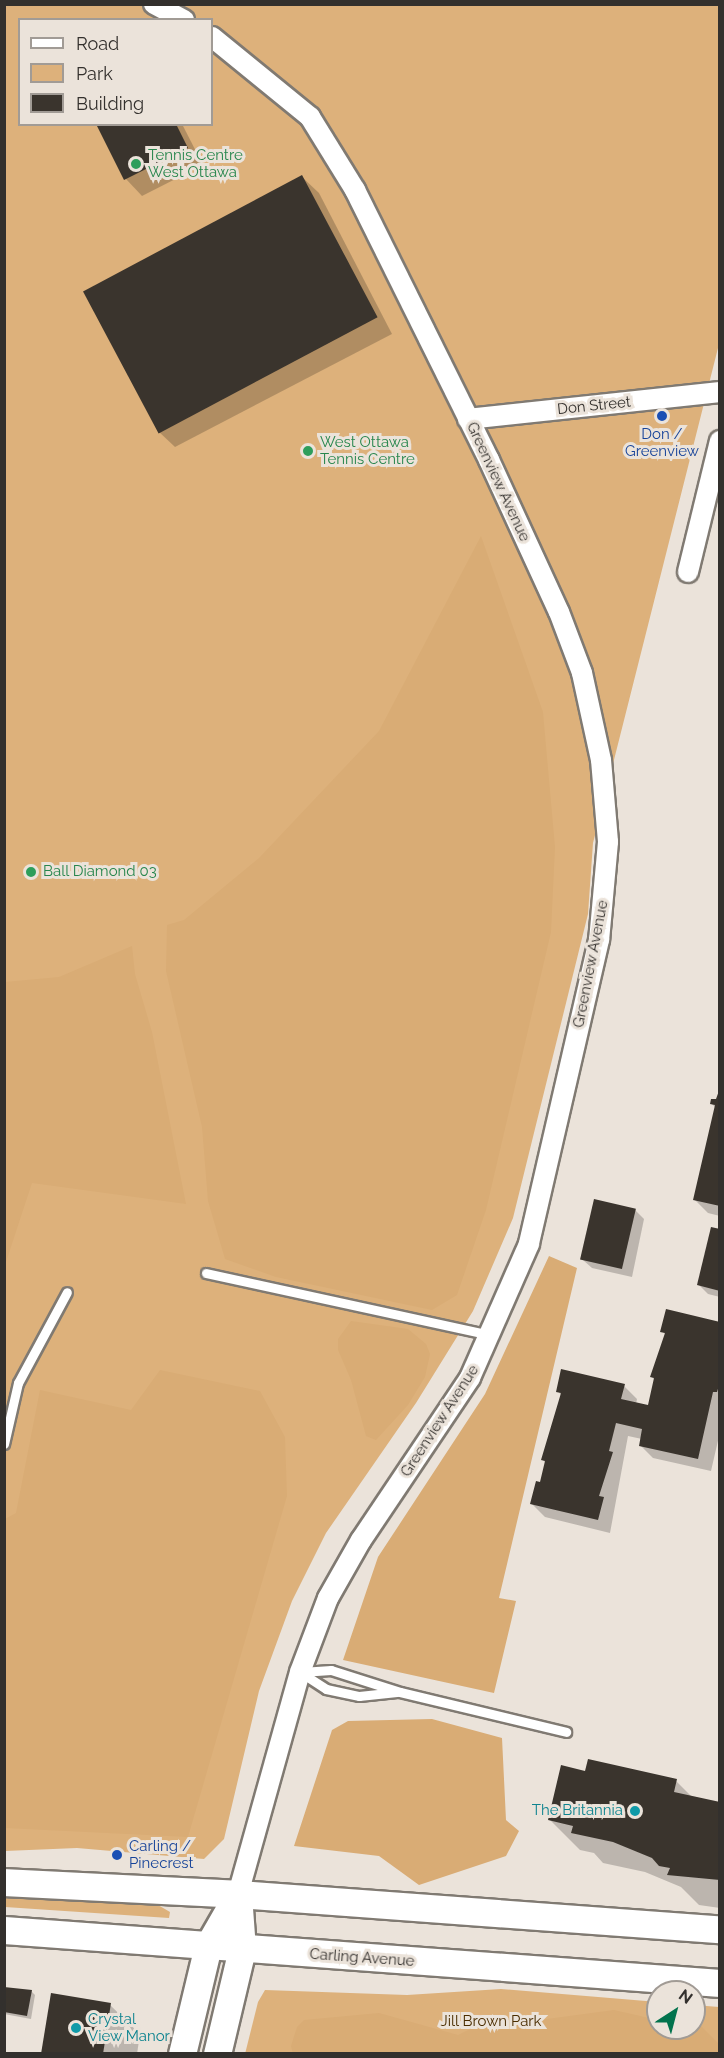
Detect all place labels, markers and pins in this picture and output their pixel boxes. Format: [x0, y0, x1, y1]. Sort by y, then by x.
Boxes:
place label: Tennis Centre West Ottawa [148, 146, 243, 181]
marker: Tennis Centre West Ottawa [129, 157, 143, 171]
marker: Don / Greenview [655, 409, 669, 423]
place label: Don / Greenview [625, 425, 699, 460]
place label: West Ottawa Tennis Centre [320, 433, 415, 468]
marker: West Ottawa Tennis Centre [301, 444, 315, 458]
place label: Ball Diamond 03 [43, 863, 157, 881]
marker: Ball Diamond 03 [24, 865, 38, 879]
place label: The Britannia [532, 1802, 623, 1820]
marker: The Britannia [628, 1804, 642, 1818]
place label: Carling / Pinecrest [129, 1837, 193, 1872]
marker: Carling / Pinecrest [110, 1848, 124, 1862]
place label: Crystal View Manor [88, 2010, 170, 2045]
marker: Crystal View Manor [69, 2021, 83, 2035]

